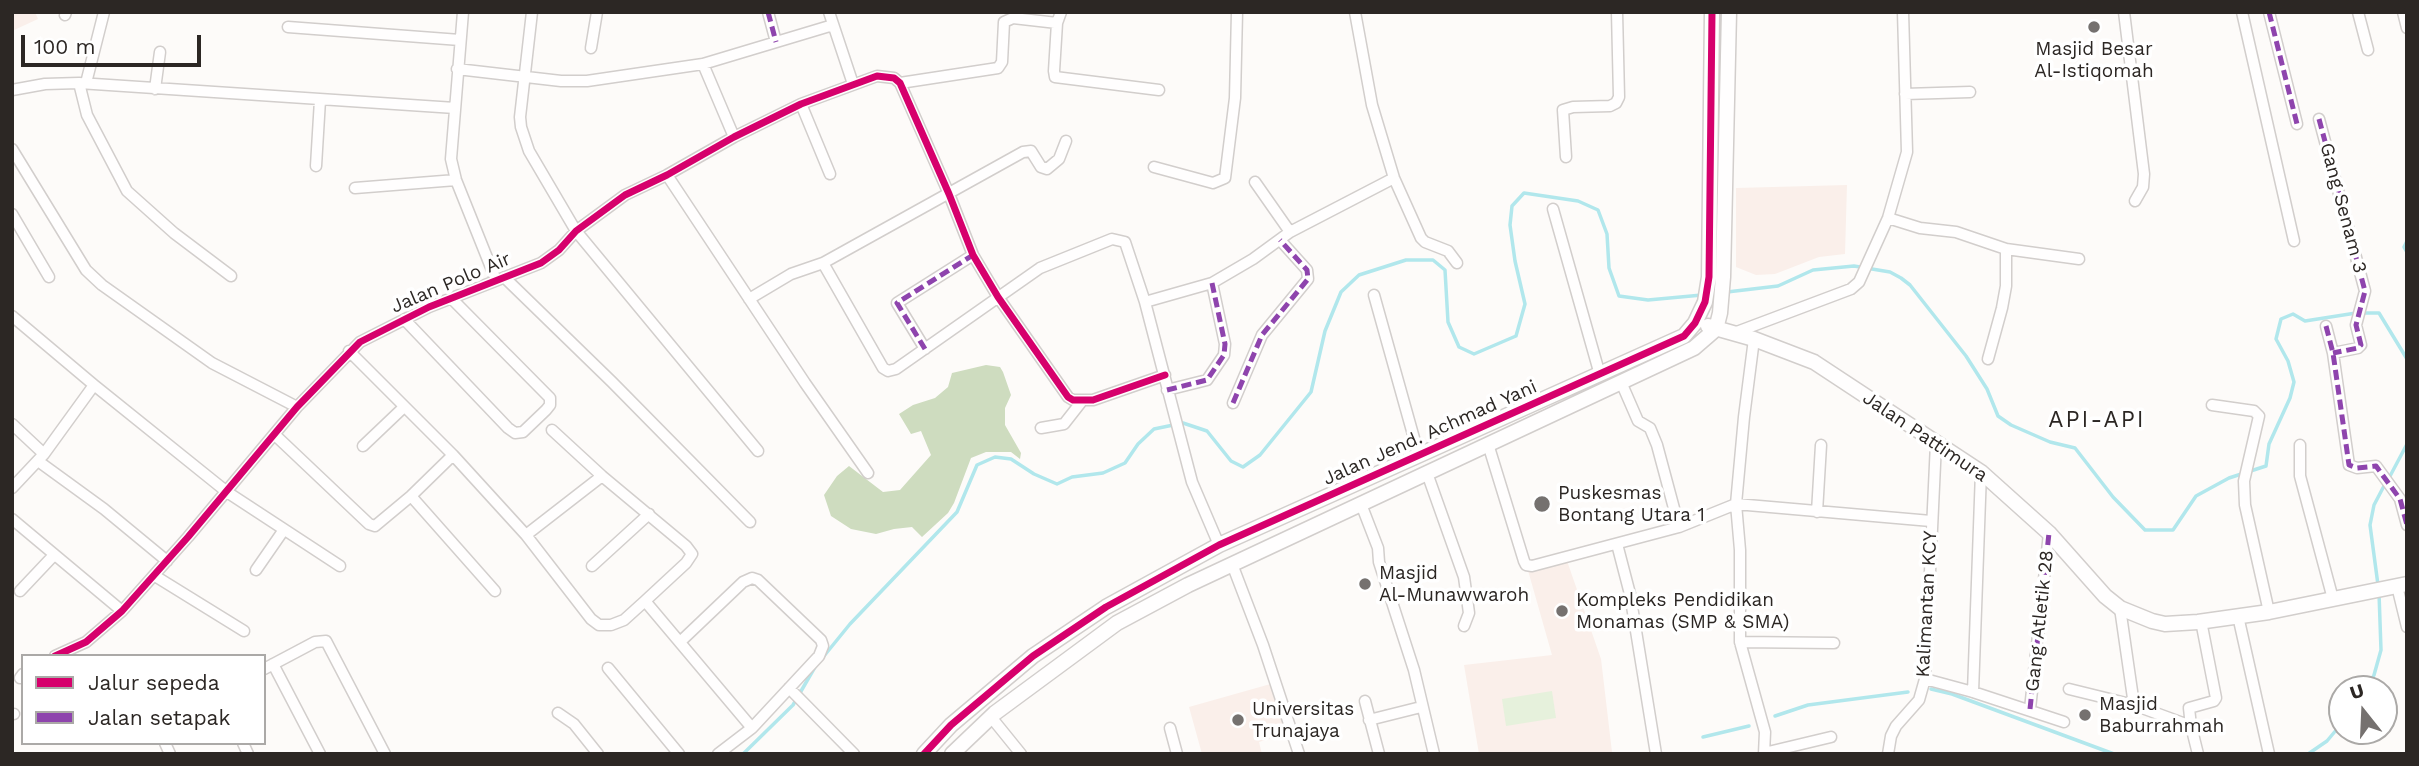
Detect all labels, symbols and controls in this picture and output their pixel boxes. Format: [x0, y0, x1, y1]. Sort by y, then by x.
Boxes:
marker: Masjid Besar Al-Istiqomah [2086, 19, 2102, 35]
scale bar [24, 21, 205, 65]
text: 100 m [34, 34, 96, 59]
place label: Masjid Besar Al-Istiqomah [2034, 38, 2154, 82]
street label: Gang Senam 3 [2315, 140, 2371, 276]
street label: Jalan Polo Air [388, 248, 514, 318]
street label: Jalan Jend. Achmad Yani [1320, 375, 1540, 491]
street label: Jalan Pattimura [1858, 387, 1992, 487]
district label: API-API [2049, 406, 2145, 434]
place label: Puskesmas Bontang Utara 1 [1558, 482, 1705, 526]
marker: Puskesmas Bontang Utara 1 [1532, 494, 1552, 514]
street label: Kalimantan KCY [1912, 530, 1942, 678]
street label: Gang Atletik 28 [2021, 549, 2059, 693]
place label: Masjid Al-Munawwaroh [1379, 562, 1529, 606]
marker: Masjid Al-Munawwaroh [1357, 576, 1373, 592]
place label: Kompleks Pendidikan Monamas (SMP & SMA) [1576, 589, 1789, 633]
marker: Kompleks Pendidikan Monamas (SMP & SMA) [1554, 603, 1570, 619]
legend [21, 654, 266, 745]
text: Jalur sepeda [88, 670, 220, 695]
north arrow [2328, 675, 2398, 745]
text: U [2347, 678, 2367, 704]
place label: Masjid Baburrahmah [2099, 693, 2224, 737]
place label: Universitas Trunajaya [1252, 698, 1354, 742]
text: Jalan setapak [88, 705, 230, 730]
marker: Masjid Baburrahmah [2077, 707, 2093, 723]
marker: Universitas Trunajaya [1230, 712, 1246, 728]

